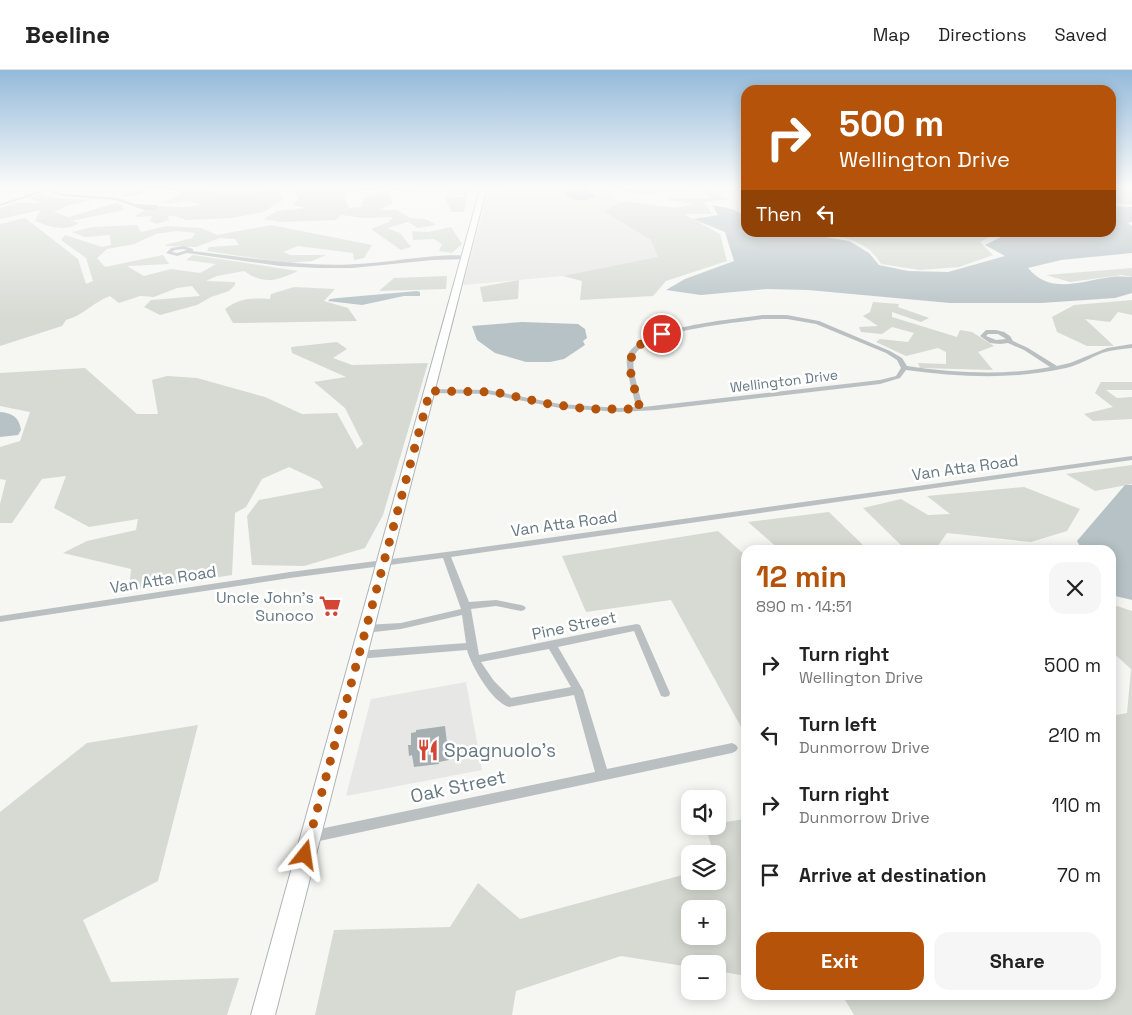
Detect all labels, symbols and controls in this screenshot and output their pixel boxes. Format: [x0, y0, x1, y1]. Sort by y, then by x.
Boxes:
text: Beeline [25, 19, 110, 50]
text: Map [873, 23, 910, 46]
text: Directions [938, 23, 1027, 46]
text: Saved [1055, 23, 1107, 46]
text: 500 m [839, 102, 944, 146]
icon: right [756, 105, 821, 170]
text: Wellington Drive [839, 145, 1010, 173]
icon: left [812, 200, 840, 228]
text: Then [756, 202, 802, 227]
pin [641, 313, 683, 355]
icon: arrive [648, 320, 676, 348]
street label: Wellington Drive [729, 365, 839, 397]
street label: Van Atta Road [910, 450, 1020, 485]
street label: Van Atta Road [509, 506, 619, 541]
text: 12 min [756, 557, 847, 596]
street label: Van Atta Road [108, 561, 218, 598]
button: close [1049, 562, 1101, 614]
place label: Uncle John's Sunoco [216, 587, 314, 626]
supermarket icon: Uncle John's Sunoco [317, 593, 343, 619]
text: 890 m · 14:51 [756, 596, 852, 617]
street label: Pine Street [530, 606, 618, 645]
text: Turn right [799, 642, 889, 667]
icon: right [756, 651, 784, 679]
text: 500 m [1044, 653, 1101, 678]
text: Wellington Drive [799, 667, 923, 688]
text: Turn left [799, 712, 877, 737]
icon: left [756, 721, 784, 749]
text: 210 m [1048, 723, 1101, 748]
restaurant icon: Spagnuolo's [415, 737, 441, 763]
text: Dunmorrow Drive [799, 737, 930, 758]
place label: Spagnuolo's [444, 738, 556, 763]
street label: Oak Street [408, 764, 508, 809]
text: Turn right [799, 782, 889, 807]
map controls [681, 790, 726, 1000]
button: sound [681, 790, 726, 835]
icon: right [756, 791, 784, 819]
text: 110 m [1052, 793, 1101, 818]
text: Dunmorrow Drive [799, 807, 930, 828]
position arrow [278, 828, 330, 880]
button: layers [681, 845, 726, 890]
icon: arrive [756, 861, 784, 889]
text: Arrive at destination [799, 863, 987, 888]
text: 70 m [1057, 863, 1101, 888]
button: + [681, 900, 726, 945]
button: Exit [756, 932, 924, 990]
button: Share [934, 932, 1101, 990]
button: − [681, 955, 726, 1000]

